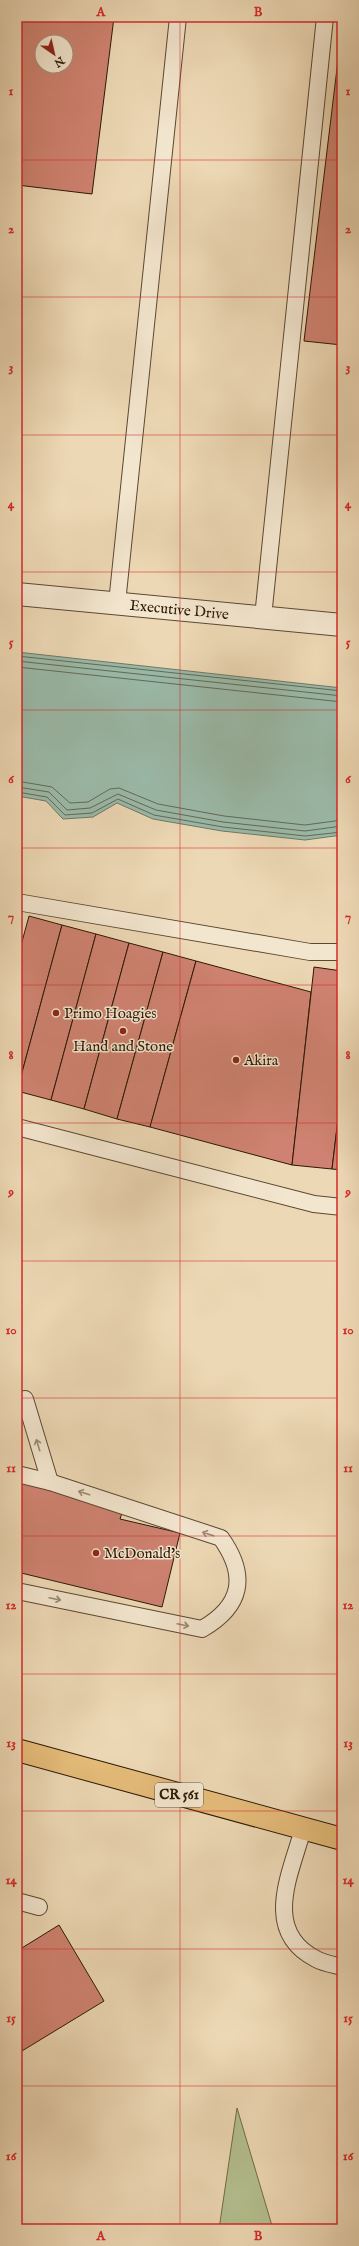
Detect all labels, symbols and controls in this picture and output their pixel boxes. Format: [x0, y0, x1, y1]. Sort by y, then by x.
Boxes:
text: A [96, 4, 107, 21]
text: B [254, 4, 263, 21]
north arrow [34, 34, 74, 74]
text: N [51, 52, 68, 70]
text: 1 [9, 83, 14, 100]
text: 1 [346, 83, 351, 100]
text: 2 [8, 221, 14, 238]
text: 2 [345, 221, 351, 238]
text: 3 [9, 359, 14, 376]
text: 3 [346, 359, 351, 376]
text: 4 [8, 496, 15, 513]
text: 4 [345, 496, 352, 513]
street label: Executive Drive [129, 595, 230, 624]
text: 5 [9, 634, 14, 651]
text: 5 [346, 634, 351, 651]
text: 6 [8, 771, 14, 788]
text: 6 [345, 771, 351, 788]
text: 7 [8, 909, 14, 926]
text: 7 [345, 909, 351, 926]
place label: Primo Hoagies [64, 1004, 157, 1023]
marker: Primo Hoagies [51, 1008, 61, 1018]
marker: Hand and Stone [118, 1026, 128, 1036]
place label: Hand and Stone [73, 1037, 173, 1056]
text: 8 [8, 1047, 14, 1064]
text: 8 [345, 1047, 351, 1064]
place label: Akira [243, 1051, 279, 1070]
marker: Akira [231, 1055, 241, 1065]
text: 9 [7, 1184, 14, 1201]
text: 9 [344, 1184, 351, 1201]
text: 10 [5, 1322, 17, 1339]
text: 10 [342, 1322, 354, 1339]
one-way arrow [34, 1439, 41, 1452]
text: 11 [6, 1460, 16, 1477]
text: 11 [343, 1460, 353, 1477]
one-way arrow [78, 1489, 91, 1496]
one-way arrow [201, 1530, 214, 1537]
place label: McDonald's [104, 1544, 180, 1563]
marker: McDonald's [91, 1548, 101, 1558]
one-way arrow [48, 1595, 61, 1603]
text: 12 [6, 1597, 16, 1614]
text: 12 [343, 1597, 353, 1614]
one-way arrow [176, 1621, 189, 1629]
text: 13 [6, 1735, 16, 1752]
text: 13 [343, 1735, 353, 1752]
road number: CR 561 [155, 1783, 203, 1807]
text: 14 [5, 1872, 17, 1889]
text: 14 [342, 1872, 354, 1889]
text: 15 [6, 2010, 16, 2027]
text: 15 [343, 2010, 353, 2027]
text: 16 [6, 2148, 17, 2165]
text: 16 [343, 2148, 354, 2165]
text: A [96, 2228, 107, 2245]
text: B [254, 2228, 263, 2245]

